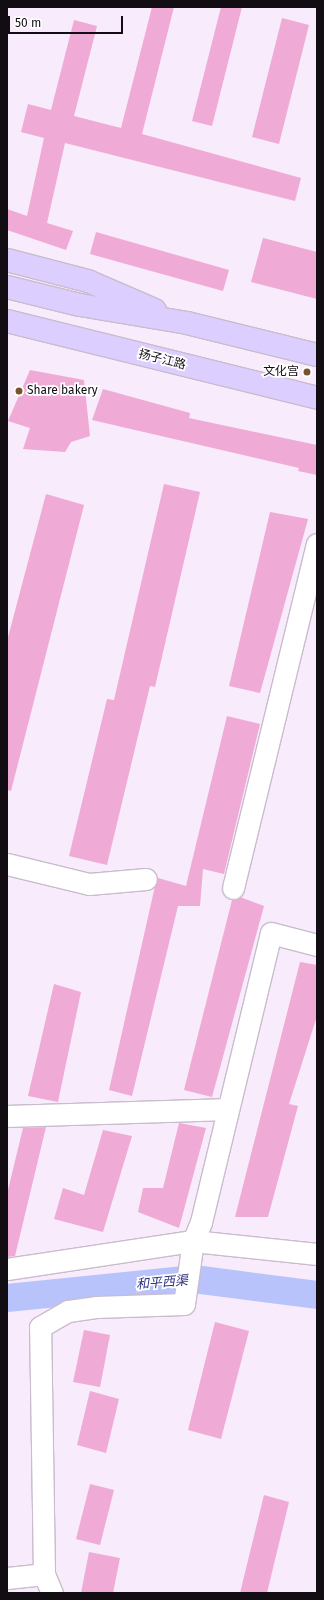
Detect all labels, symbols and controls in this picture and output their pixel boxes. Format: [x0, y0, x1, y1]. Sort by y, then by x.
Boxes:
scale bar [10, 8, 125, 34]
text: 50 m [15, 16, 41, 30]
street label: 扬子江路 [137, 347, 187, 373]
place label: 文化宫 [263, 365, 299, 379]
marker: 文化宫 [302, 367, 312, 377]
place label: Share bakery [27, 384, 98, 398]
marker: Share bakery [14, 386, 24, 396]
water label: 和平西渠 [135, 1273, 189, 1293]

